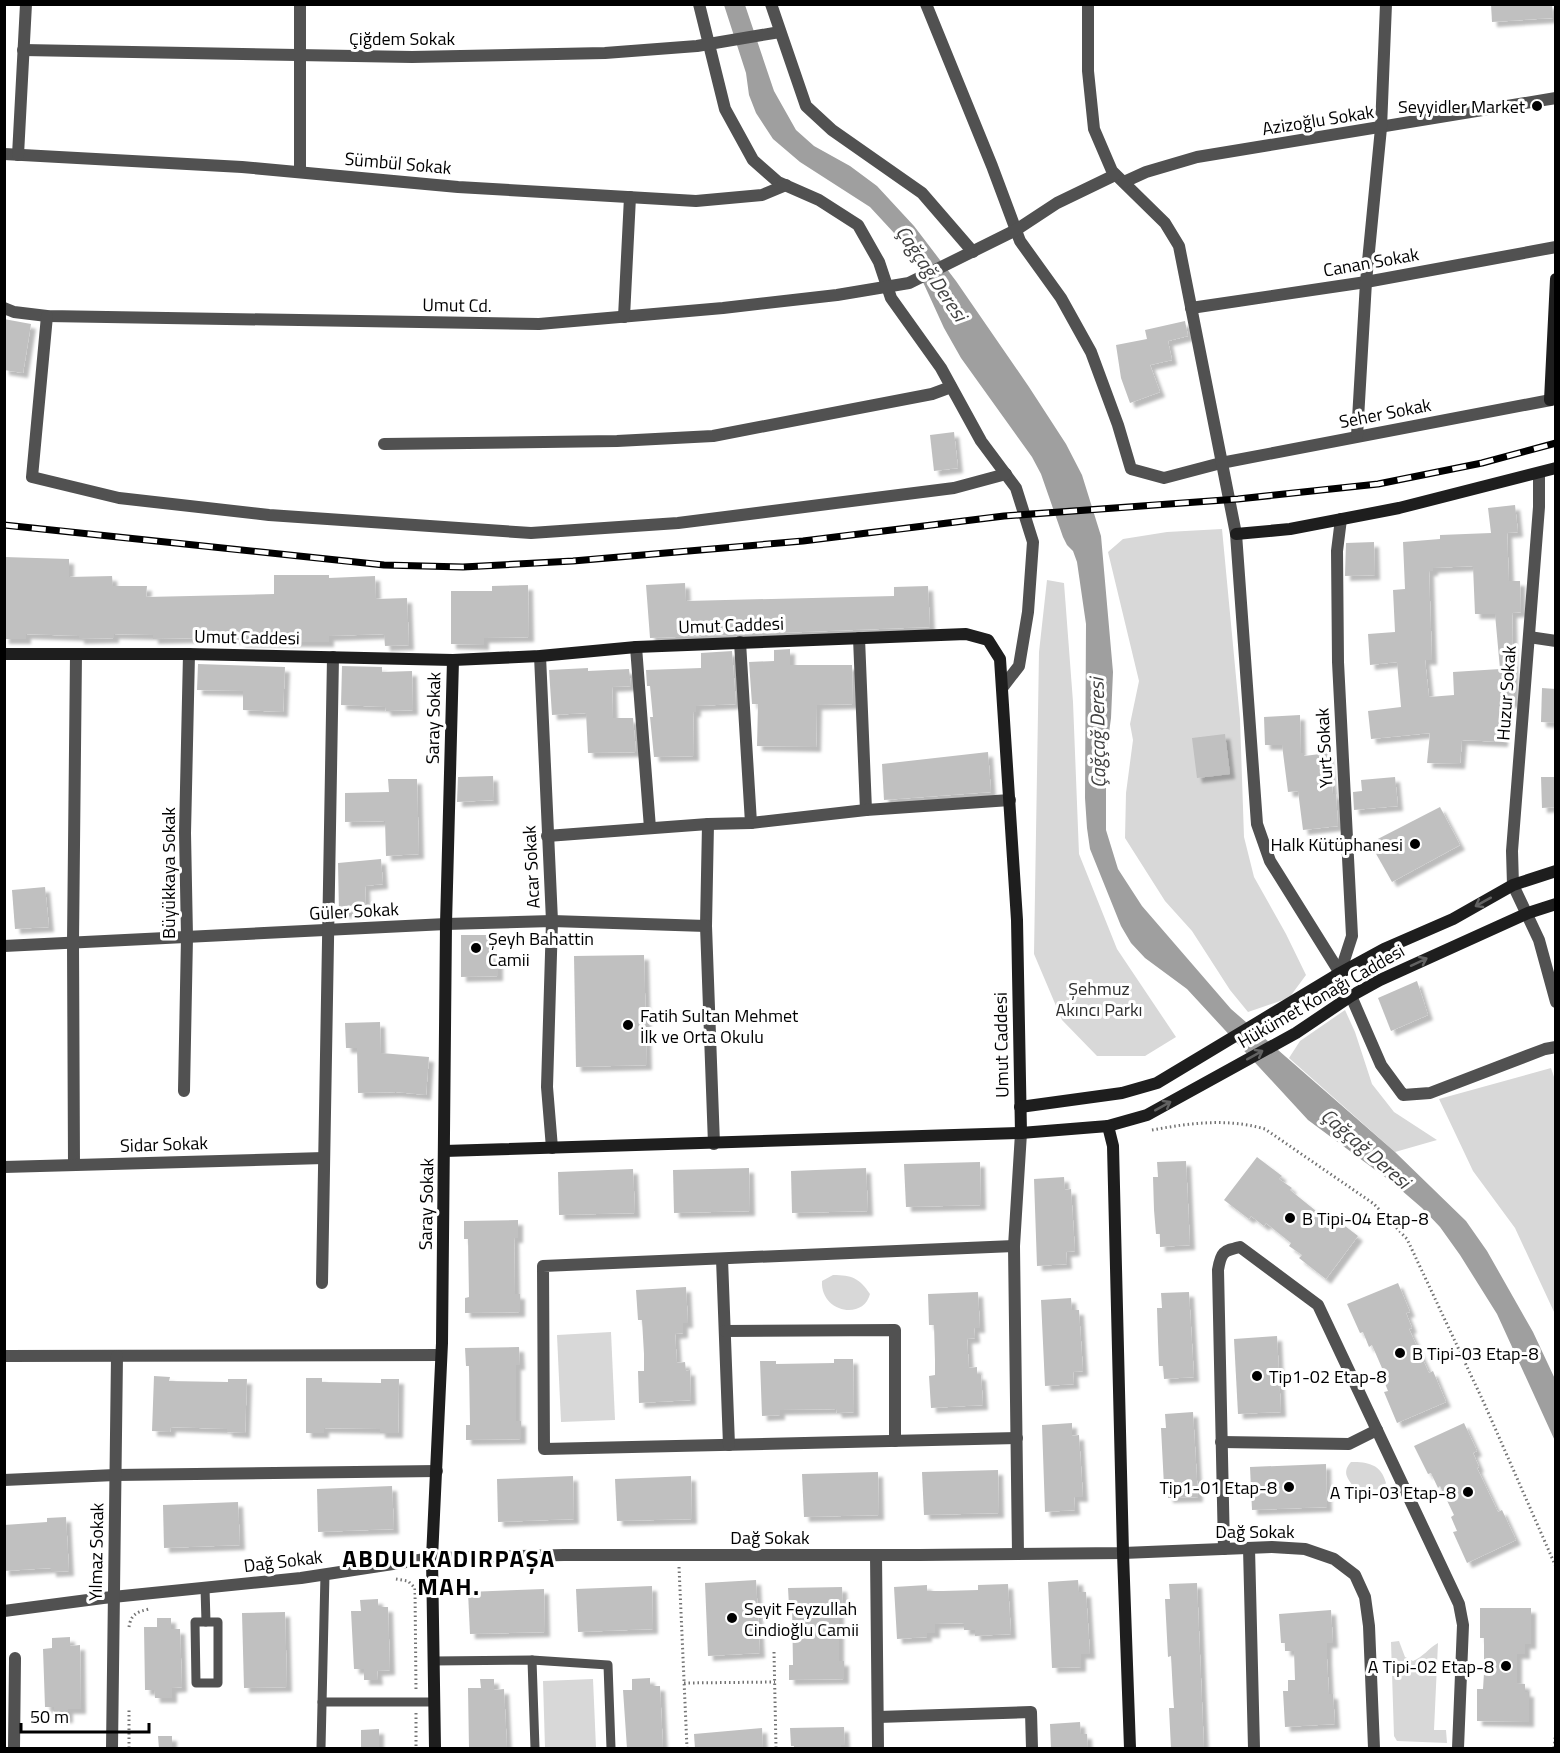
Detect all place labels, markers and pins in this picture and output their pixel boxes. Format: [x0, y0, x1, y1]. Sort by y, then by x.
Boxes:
place label: Seyyidler Market [1398, 93, 1526, 120]
marker: Seyyidler Market [1530, 99, 1544, 113]
place label: Halk Kütüphanesi [1270, 831, 1403, 858]
marker: Halk Kütüphanesi [1408, 837, 1422, 851]
place label: Şeyh Bahattin Camii [488, 925, 594, 973]
marker: Şeyh Bahattin Camii [469, 941, 483, 955]
place label: Fatih Sultan Mehmet İlk ve Orta Okulu [640, 1002, 799, 1050]
marker: Fatih Sultan Mehmet İlk ve Orta Okulu [621, 1018, 635, 1032]
place label: B Tipi-04 Etap-8 [1302, 1205, 1429, 1232]
marker: B Tipi-04 Etap-8 [1283, 1211, 1297, 1225]
place label: B Tipi-03 Etap-8 [1412, 1340, 1539, 1367]
marker: B Tipi-03 Etap-8 [1393, 1346, 1407, 1360]
place label: Tip1-02 Etap-8 [1269, 1363, 1387, 1390]
marker: Tip1-02 Etap-8 [1250, 1369, 1264, 1383]
place label: Tip1-01 Etap-8 [1159, 1474, 1277, 1501]
place label: A Tipi-03 Etap-8 [1330, 1479, 1456, 1506]
marker: Tip1-01 Etap-8 [1282, 1480, 1296, 1494]
marker: A Tipi-03 Etap-8 [1461, 1485, 1475, 1499]
place label: Seyit Feyzullah Cindioğlu Camii [744, 1595, 859, 1643]
marker: Seyit Feyzullah Cindioğlu Camii [725, 1611, 739, 1625]
place label: A Tipi-02 Etap-8 [1368, 1653, 1494, 1680]
marker: A Tipi-02 Etap-8 [1499, 1659, 1513, 1673]

